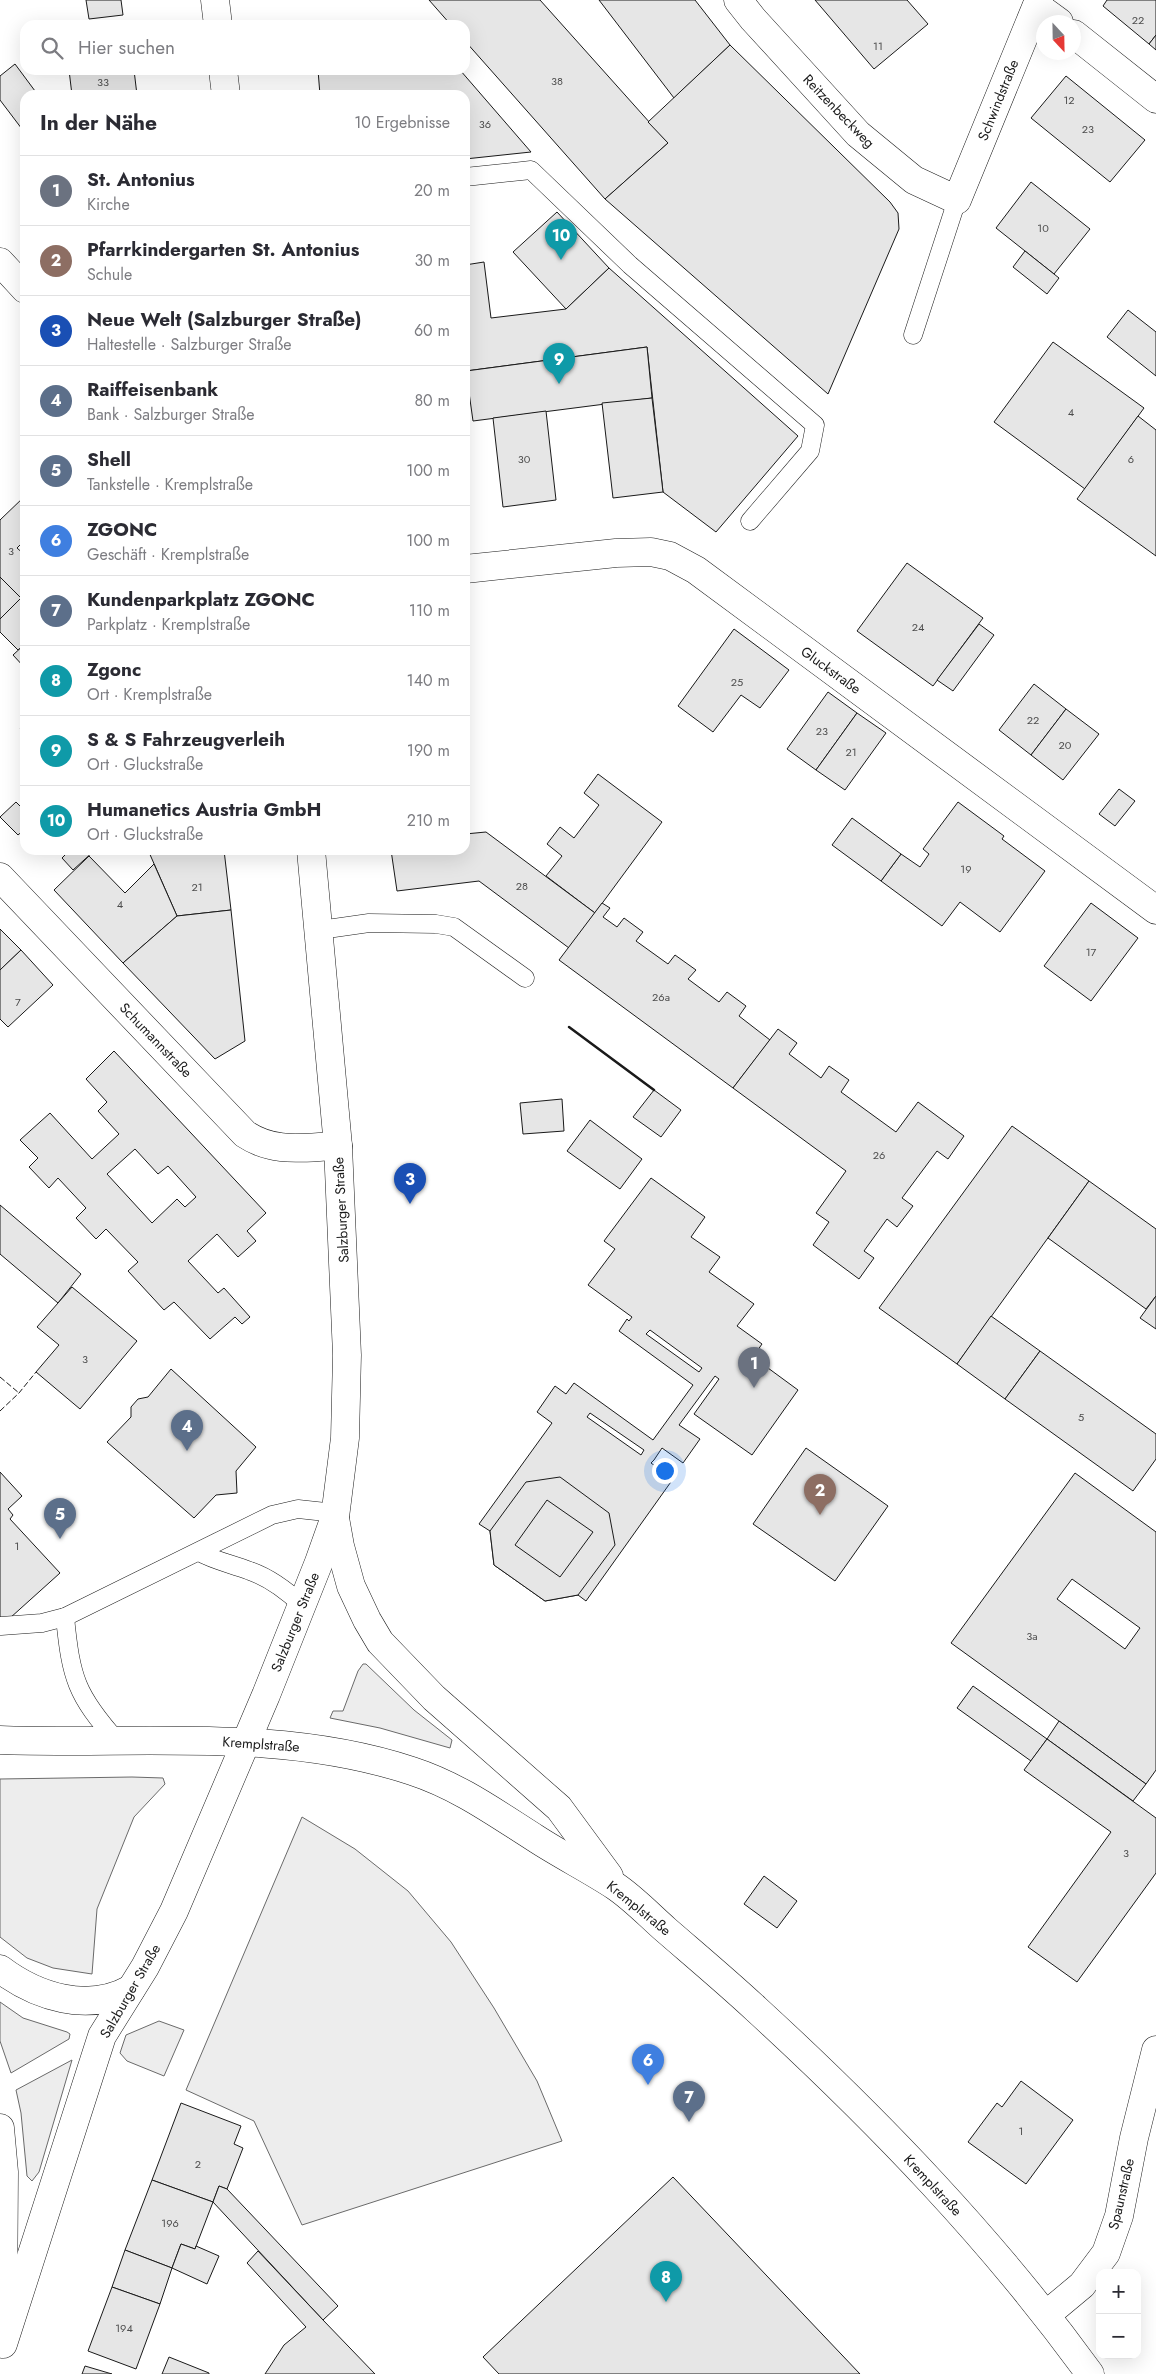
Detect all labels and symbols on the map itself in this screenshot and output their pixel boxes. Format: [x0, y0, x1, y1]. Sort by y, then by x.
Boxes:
house number: 22 [1132, 12, 1144, 28]
north arrow [1036, 15, 1081, 60]
house number: 11 [873, 38, 883, 54]
street label: Schwindstraße [973, 56, 1023, 144]
street label: Reitzenbeckweg [799, 70, 879, 152]
house number: 38 [551, 73, 563, 89]
house number: 33 [97, 74, 109, 90]
house number: 12 [1063, 92, 1075, 108]
house number: 36 [479, 116, 491, 132]
house number: 23 [1082, 121, 1094, 137]
pin: 10 [545, 219, 577, 260]
house number: 10 [1037, 220, 1049, 236]
pin: 9 [543, 343, 575, 384]
house number: 4 [1068, 404, 1075, 420]
house number: 30 [518, 451, 531, 467]
house number: 6 [1128, 451, 1134, 467]
house number: 3 [8, 543, 14, 559]
house number: 24 [912, 619, 925, 635]
street label: Gluckstraße [797, 641, 865, 699]
house number: 25 [731, 674, 743, 690]
house number: 22 [1027, 712, 1039, 728]
house number: 23 [816, 723, 828, 739]
house number: 20 [1059, 737, 1072, 753]
house number: 21 [845, 744, 857, 760]
house number: 19 [960, 861, 972, 877]
house number: 28 [516, 878, 528, 894]
house number: 21 [191, 879, 203, 895]
house number: 4 [117, 896, 124, 912]
house number: 17 [1086, 944, 1097, 960]
house number: 26a [652, 989, 670, 1005]
house number: 7 [15, 994, 21, 1010]
street label: Schumannstraße [115, 998, 197, 1082]
house number: 26 [873, 1147, 885, 1163]
street label: Salzburger Straße [328, 1157, 354, 1263]
pin: 3 [394, 1163, 426, 1204]
pin: 1 [738, 1347, 770, 1388]
house number: 3 [82, 1351, 88, 1367]
house number: 5 [1078, 1409, 1084, 1425]
pin: 4 [171, 1410, 203, 1451]
your location [652, 1458, 678, 1484]
pin: 2 [804, 1474, 836, 1515]
pin: 5 [44, 1498, 76, 1539]
house number: 1 [15, 1538, 19, 1554]
street label: Salzburger Straße [266, 1569, 324, 1675]
house number: 3a [1026, 1628, 1038, 1644]
street label: Kremplstraße [222, 1731, 300, 1757]
house number: 3 [1123, 1845, 1129, 1861]
street label: Kremplstraße [603, 1876, 675, 1940]
street label: Salzburger Straße [95, 1940, 165, 2042]
pin: 6 [632, 2044, 664, 2085]
pin: 7 [673, 2081, 705, 2122]
house number: 1 [1019, 2123, 1023, 2139]
street label: Kremplstraße [899, 2150, 967, 2220]
house number: 2 [195, 2156, 201, 2172]
street label: Spaunstraße [1103, 2156, 1139, 2232]
house number: 196 [161, 2215, 179, 2231]
pin: 8 [650, 2261, 682, 2302]
house number: 194 [115, 2320, 133, 2336]

